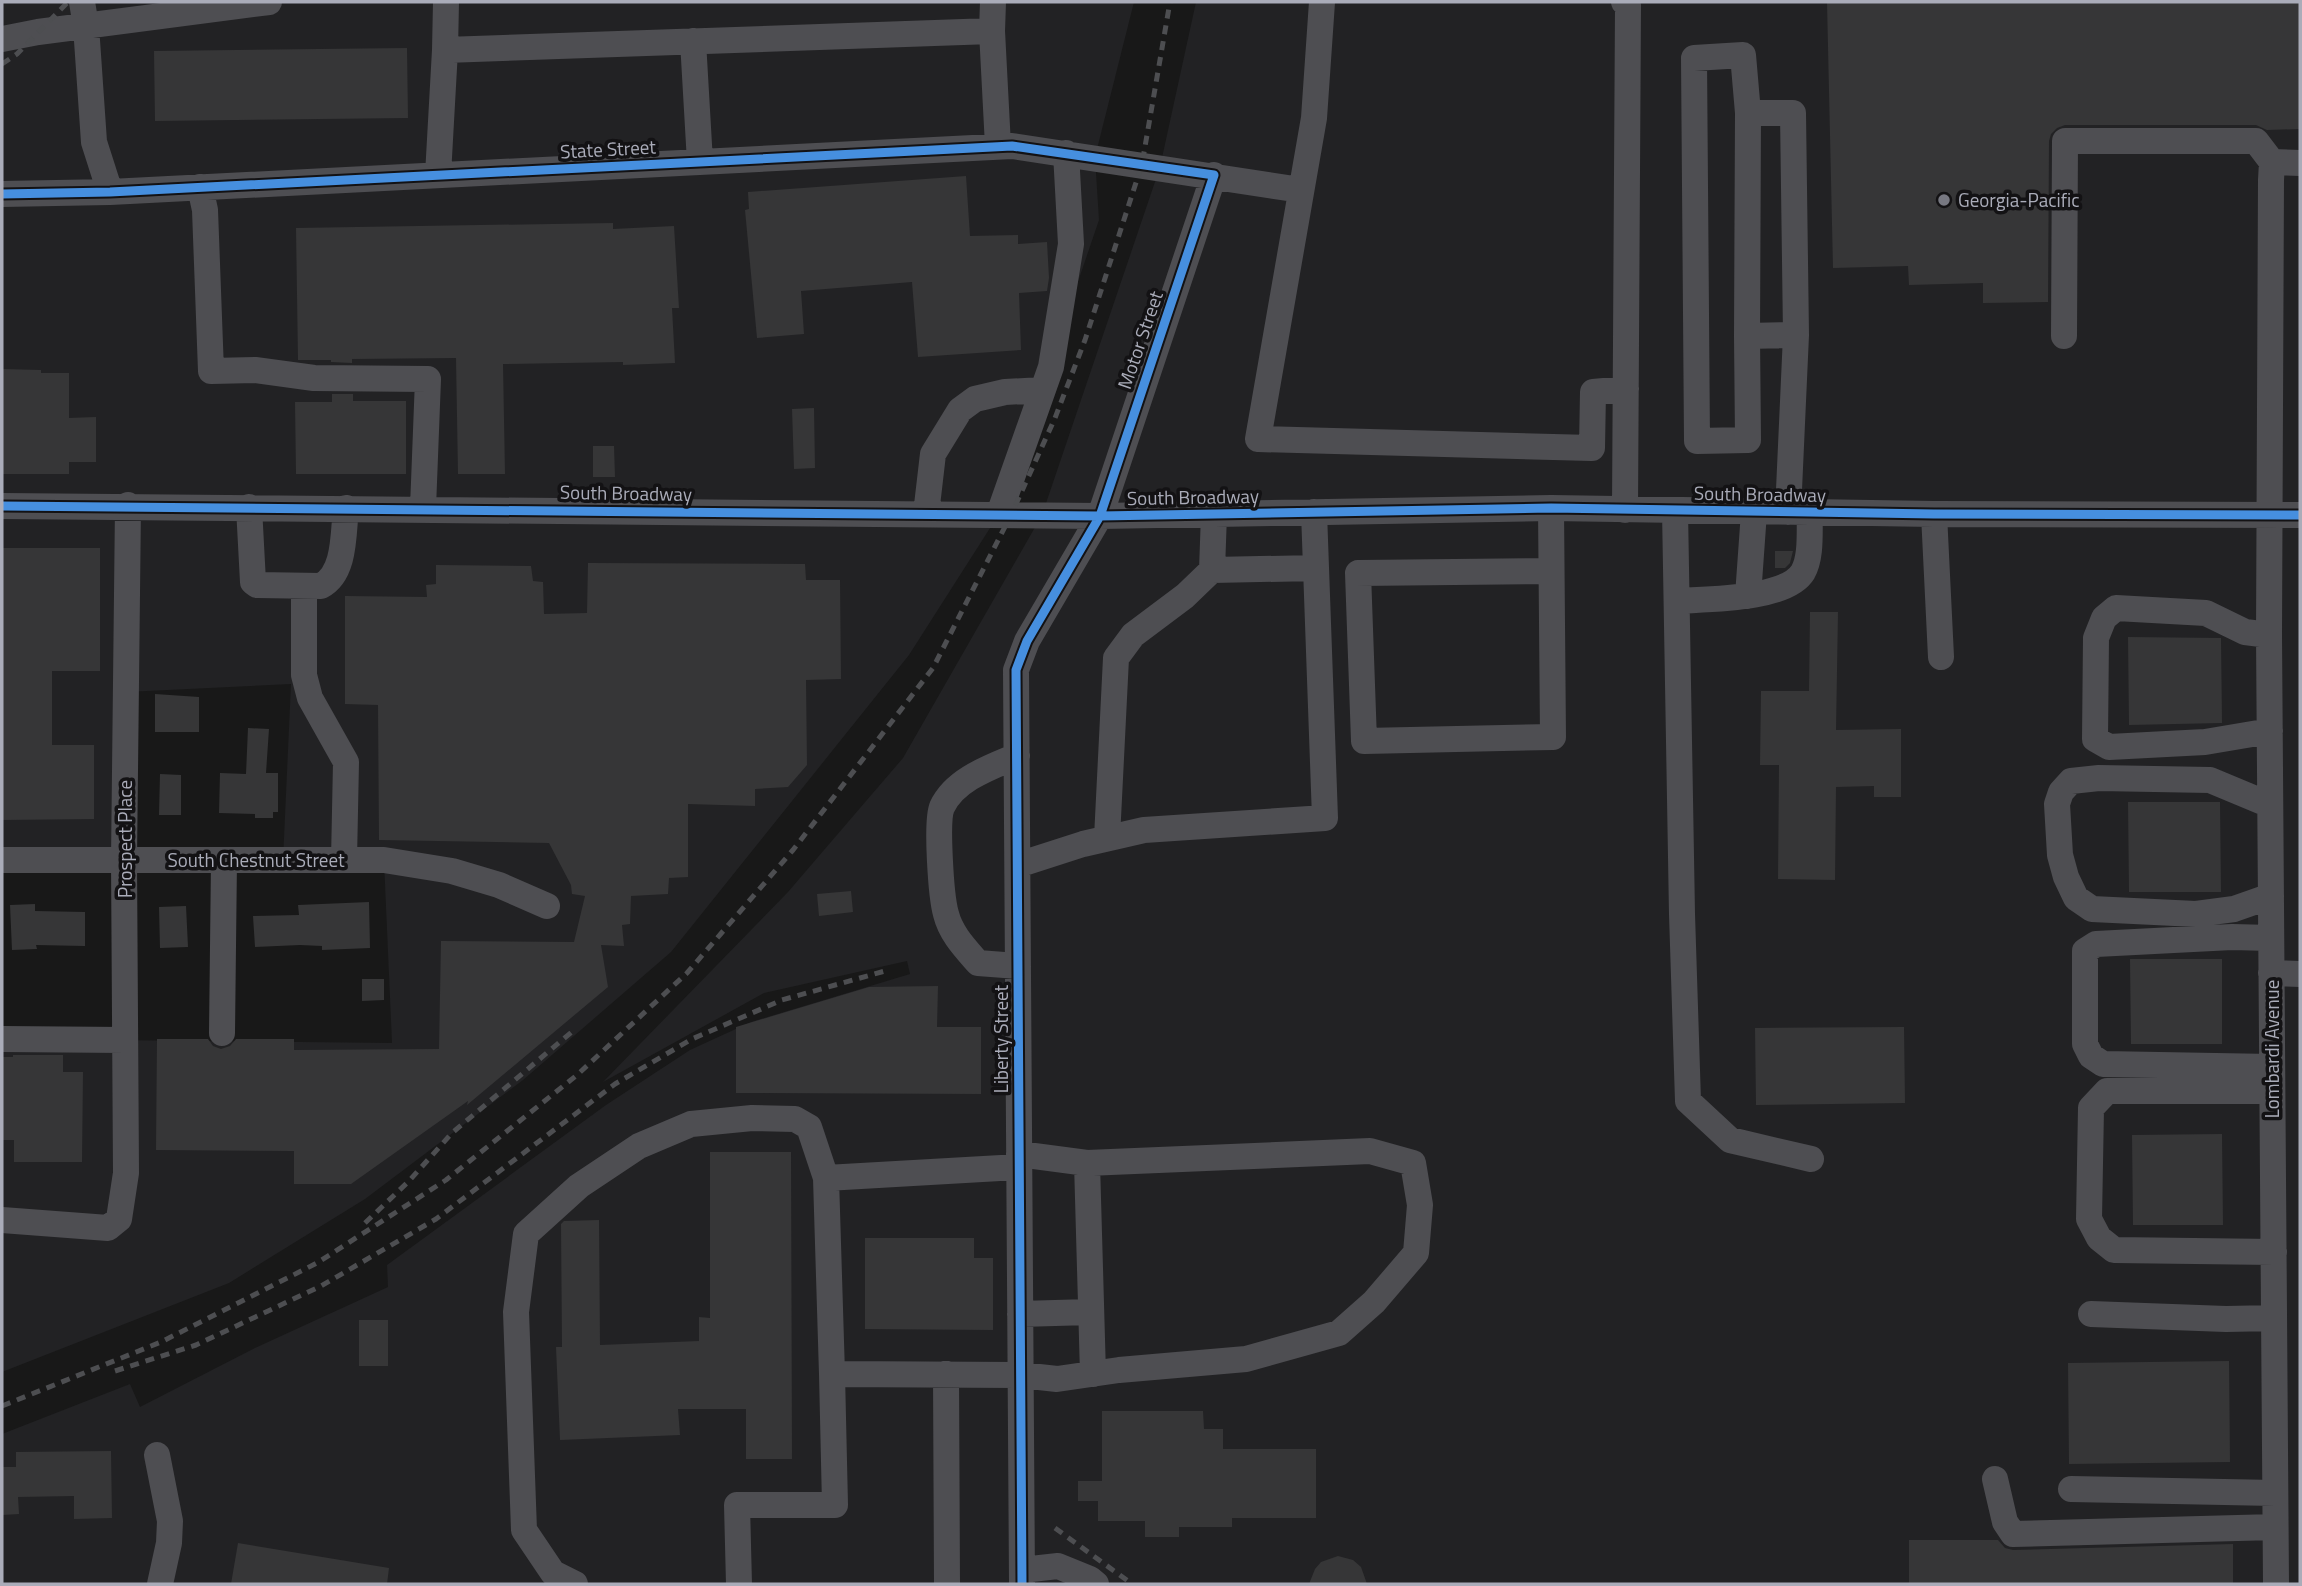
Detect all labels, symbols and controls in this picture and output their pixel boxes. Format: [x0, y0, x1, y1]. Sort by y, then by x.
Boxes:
street label: State Street [559, 131, 657, 165]
place label: Georgia-Pacific [1958, 185, 2079, 214]
marker: Georgia-Pacific [1936, 192, 1952, 208]
street label: Motor Street [1109, 286, 1170, 393]
street label: South Broadway [560, 477, 692, 508]
street label: South Broadway [1694, 478, 1826, 509]
street label: South Broadway [1127, 481, 1259, 512]
street label: Prospect Place [110, 780, 139, 898]
street label: South Chestnut Street [167, 845, 345, 874]
street label: Lombardi Avenue [2257, 980, 2286, 1118]
street label: Liberty Street [986, 984, 1015, 1093]

